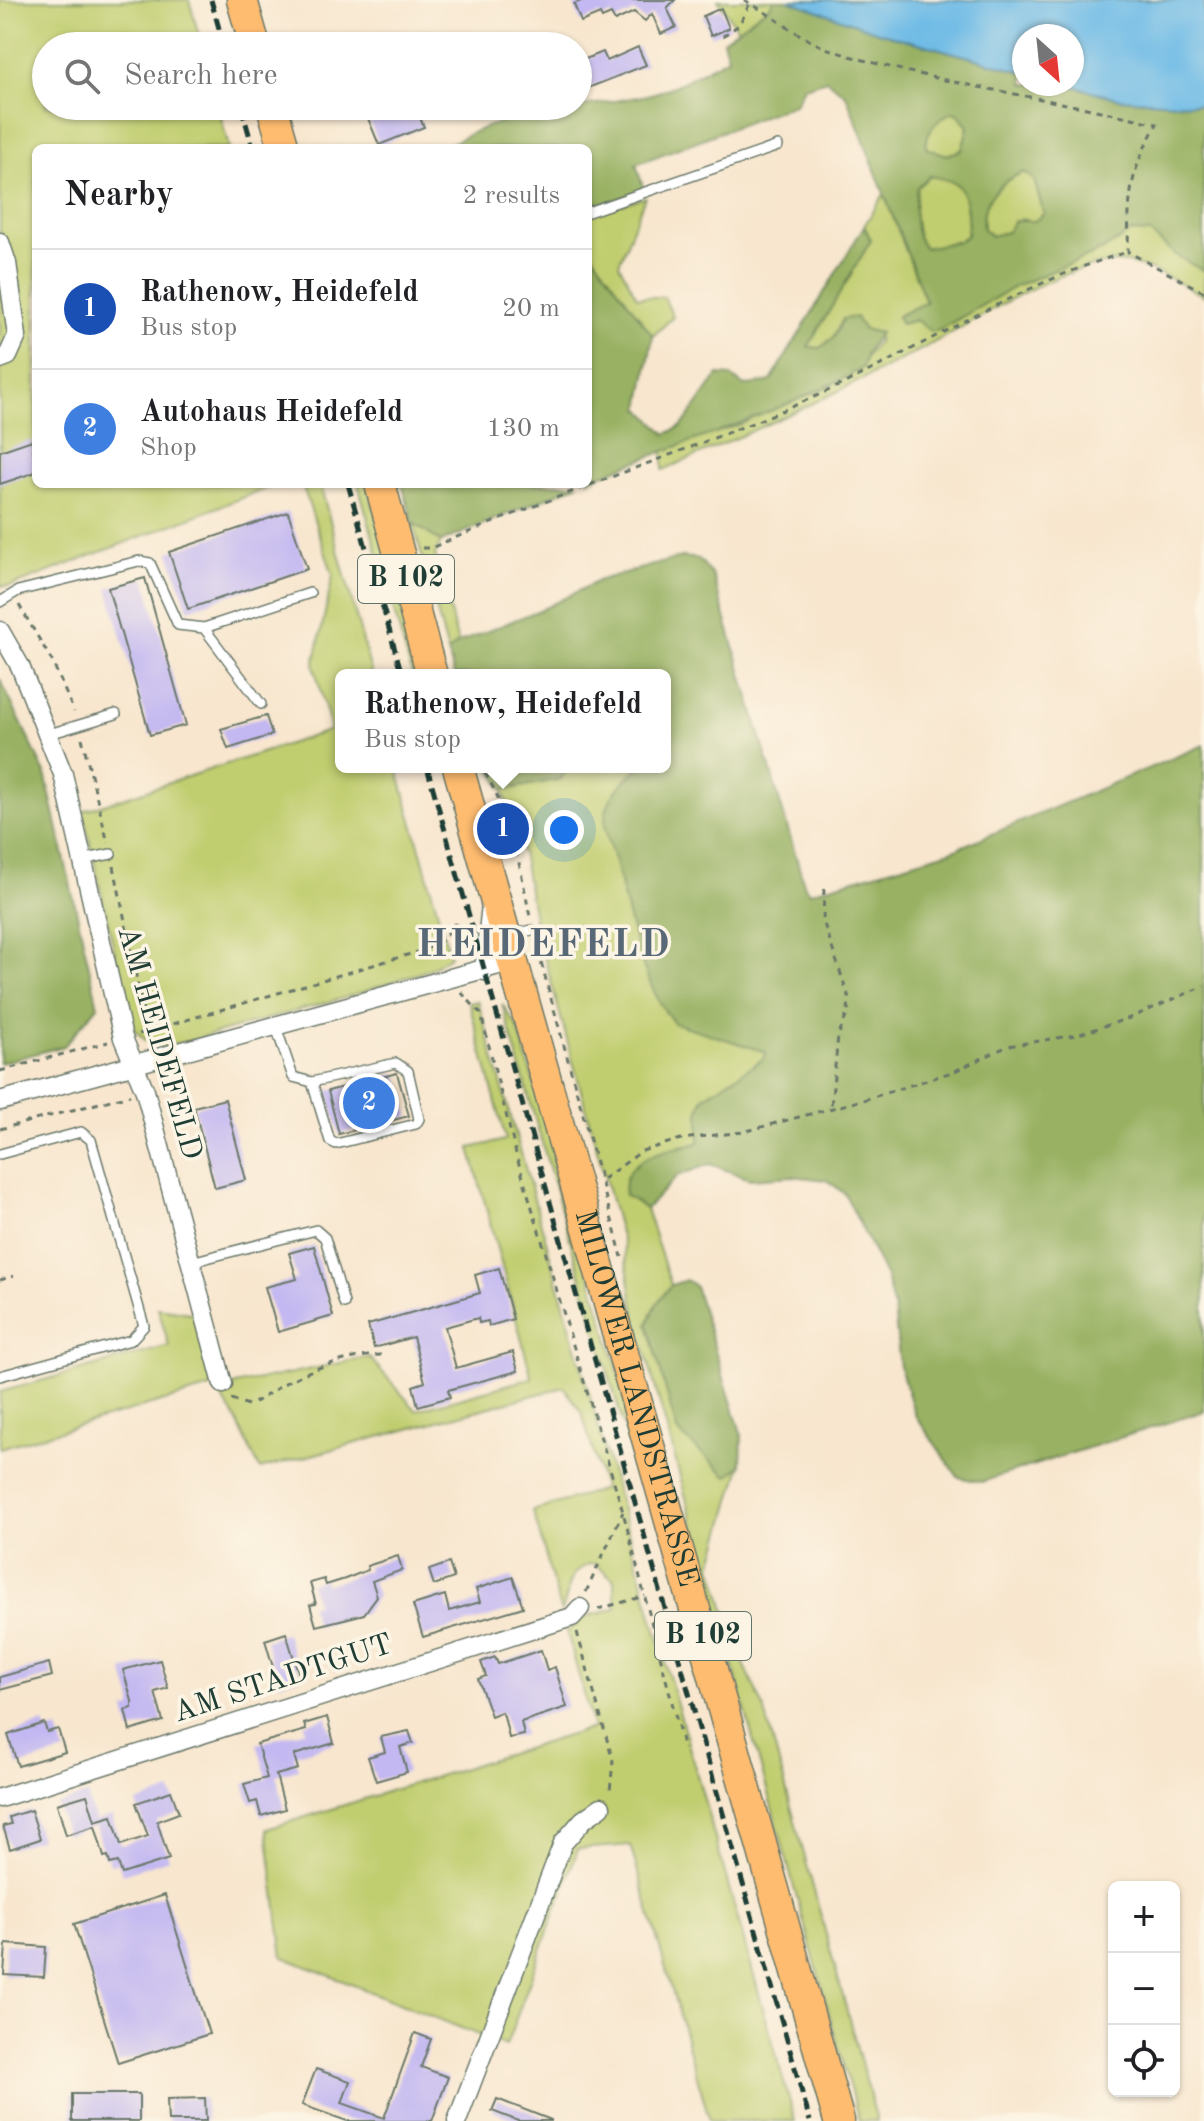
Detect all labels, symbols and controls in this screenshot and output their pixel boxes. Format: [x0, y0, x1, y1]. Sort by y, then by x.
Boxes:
north arrow [1012, 24, 1084, 96]
search box [32, 32, 592, 120]
icon: search [60, 54, 104, 98]
text: Search here [124, 61, 278, 91]
text: Nearby [64, 179, 174, 213]
text: 2 results [462, 183, 560, 209]
text: Rathenow, Heidefeld [140, 278, 419, 308]
text: 1 [82, 296, 98, 322]
text: 20 m [502, 296, 560, 322]
text: Bus stop [140, 315, 237, 341]
text: Autohaus Heidefeld [140, 398, 403, 428]
text: 2 [82, 416, 98, 442]
text: 130 m [487, 416, 560, 442]
text: Shop [140, 435, 197, 461]
road number: B 102 [358, 555, 454, 603]
popup [335, 669, 671, 773]
text: Rathenow, Heidefeld [364, 690, 642, 720]
text: Bus stop [364, 727, 461, 753]
pin: 1 [477, 799, 529, 859]
your location [544, 810, 584, 850]
street label: AM HEIDEFELD [111, 923, 207, 1163]
district label: HEIDEFELD [416, 927, 672, 965]
pin: 2 [343, 1073, 395, 1133]
street label: MILOWER LANDSTRASSE [568, 1207, 703, 1590]
road number: B 102 [655, 1612, 751, 1660]
street label: AM STADTGUT [170, 1629, 396, 1729]
map controls [1108, 1881, 1180, 2097]
button: + [1108, 1881, 1180, 1953]
button: − [1108, 1953, 1180, 2025]
button: locate [1108, 2025, 1180, 2097]

